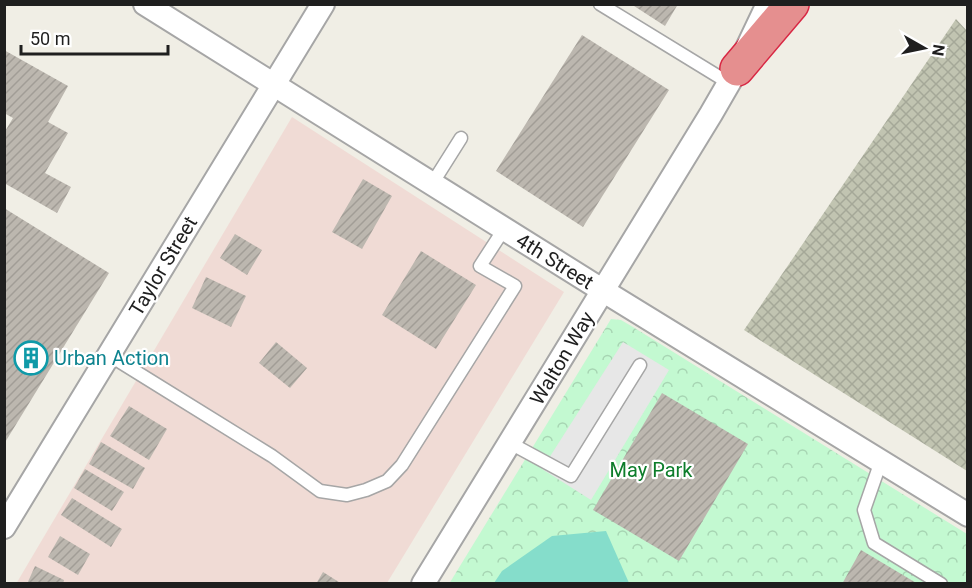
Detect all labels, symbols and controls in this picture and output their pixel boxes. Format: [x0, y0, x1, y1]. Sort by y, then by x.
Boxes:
scale bar [21, 18, 168, 56]
north arrow [894, 18, 954, 78]
text: 50 m [30, 28, 70, 49]
text: N [928, 43, 949, 57]
street label: Taylor Street [124, 212, 202, 320]
street label: 4th Street [512, 228, 598, 294]
street label: Walton Way [525, 307, 599, 409]
building icon: Urban Action [13, 340, 49, 376]
place label: Urban Action [54, 346, 169, 370]
park label: May Park [610, 458, 693, 482]

